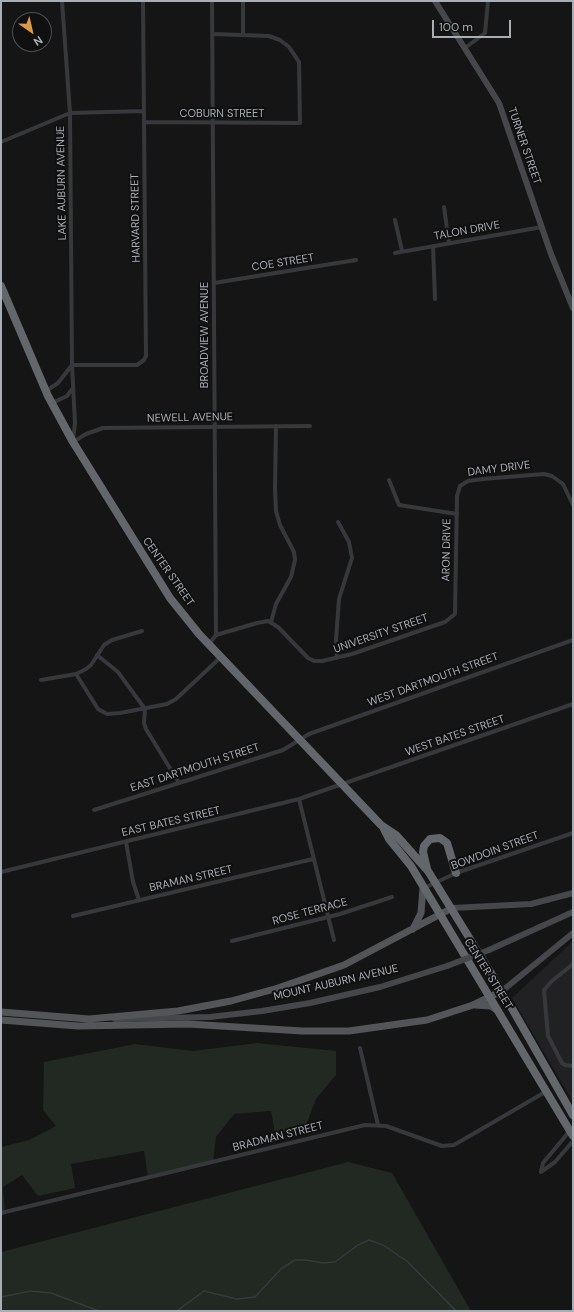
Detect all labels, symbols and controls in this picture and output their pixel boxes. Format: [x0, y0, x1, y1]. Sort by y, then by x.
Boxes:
north arrow [12, 12, 52, 52]
scale bar [434, 12, 513, 38]
text: 100 m [439, 19, 473, 35]
text: N [31, 33, 45, 49]
street label: TURNER STREET [505, 106, 543, 186]
street label: COBURN STREET [180, 107, 264, 121]
street label: LAKE AUBURN AVENUE [54, 126, 70, 240]
street label: HARVARD STREET [129, 173, 143, 263]
street label: TALON DRIVE [433, 219, 501, 243]
street label: COE STREET [251, 252, 315, 274]
street label: BROADVIEW AVENUE [198, 282, 212, 388]
street label: NEWELL AVENUE [147, 411, 233, 425]
street label: DAMY DRIVE [467, 459, 531, 479]
street label: ARON DRIVE [440, 518, 454, 582]
street label: CENTER STREET [139, 535, 197, 609]
street label: UNIVERSITY STREET [332, 612, 430, 656]
street label: WEST DARTMOUTH STREET [366, 650, 500, 710]
street label: WEST BATES STREET [404, 713, 506, 759]
street label: EAST DARTMOUTH STREET [129, 741, 261, 795]
street label: EAST BATES STREET [120, 804, 222, 840]
street label: BOWDOIN STREET [449, 829, 541, 873]
street label: BRAMAN STREET [148, 863, 234, 895]
street label: ROSE TERRACE [271, 896, 349, 928]
street label: CENTER STREET [461, 936, 515, 1012]
street label: MOUNT AUBURN AVENUE [272, 962, 400, 1004]
street label: BRADMAN STREET [231, 1119, 325, 1155]

